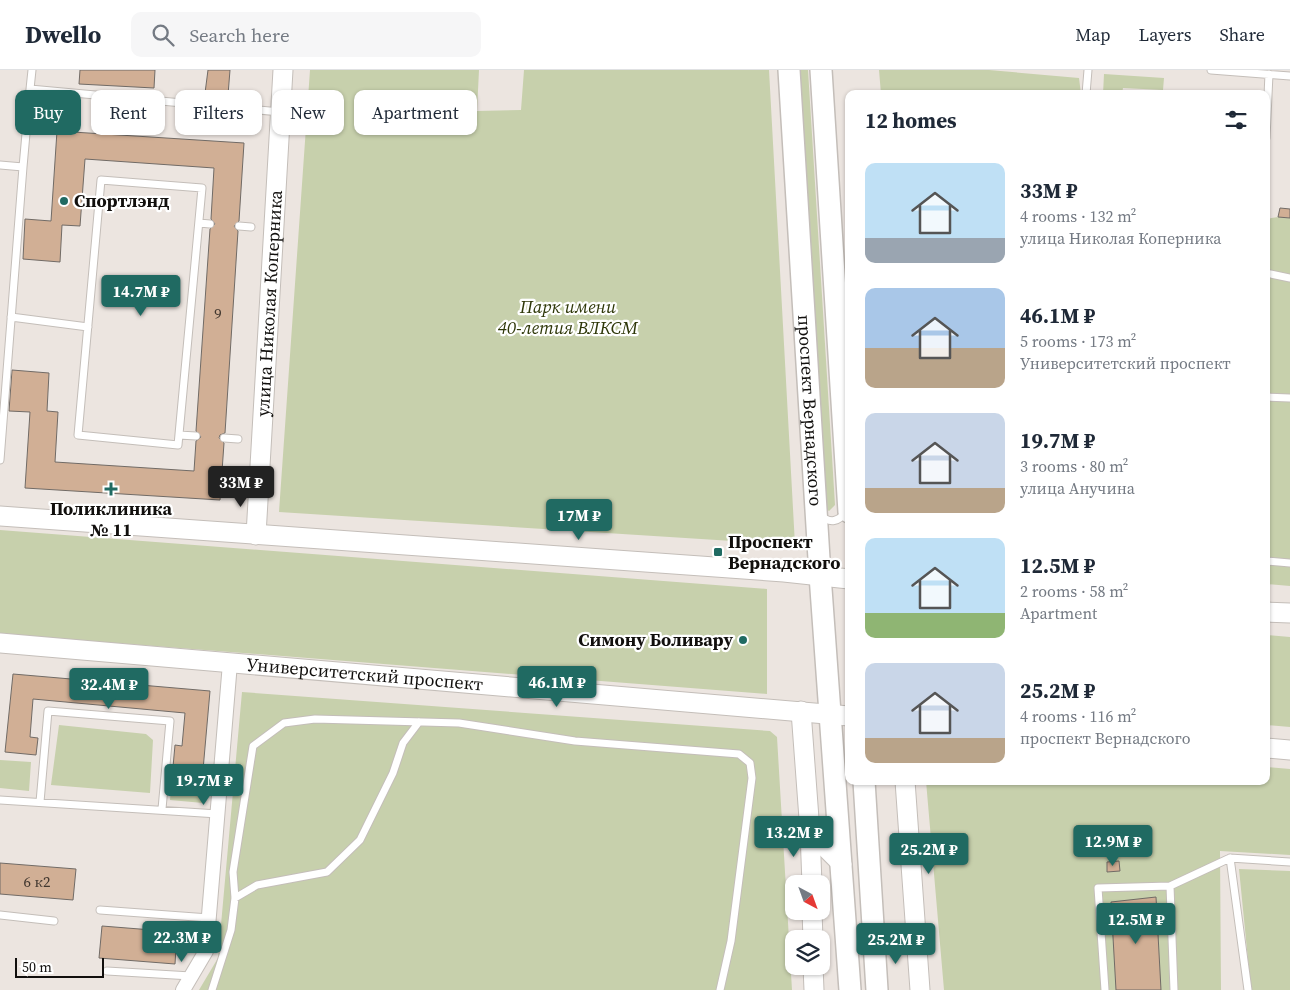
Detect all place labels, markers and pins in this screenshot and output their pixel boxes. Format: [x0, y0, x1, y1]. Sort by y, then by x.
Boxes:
place label: Спортлэнд [74, 188, 169, 213]
marker: Спортлэнд [58, 195, 70, 207]
pin: 14.7M ₽ [95, 274, 187, 317]
pin: 33M ₽ [206, 466, 276, 508]
marker: Поликлиника № 11 [104, 482, 118, 496]
place label: Поликлиника № 11 [50, 496, 173, 542]
pin: 17M ₽ [544, 498, 614, 541]
place label: Проспект Вернадского [728, 529, 840, 575]
marker: Проспект Вернадского [712, 546, 724, 558]
place label: Симону Боливару [578, 627, 733, 652]
marker: Симону Боливару [737, 634, 749, 646]
pin: 46.1M ₽ [511, 666, 603, 708]
pin: 32.4M ₽ [63, 668, 155, 710]
pin: 19.7M ₽ [158, 764, 250, 806]
pin: 13.2M ₽ [748, 816, 840, 858]
pin: 12.9M ₽ [1067, 824, 1159, 867]
pin: 25.2M ₽ [883, 832, 975, 875]
pin: 12.5M ₽ [1090, 902, 1182, 945]
pin: 22.3M ₽ [136, 920, 228, 963]
pin: 25.2M ₽ [850, 922, 942, 965]

